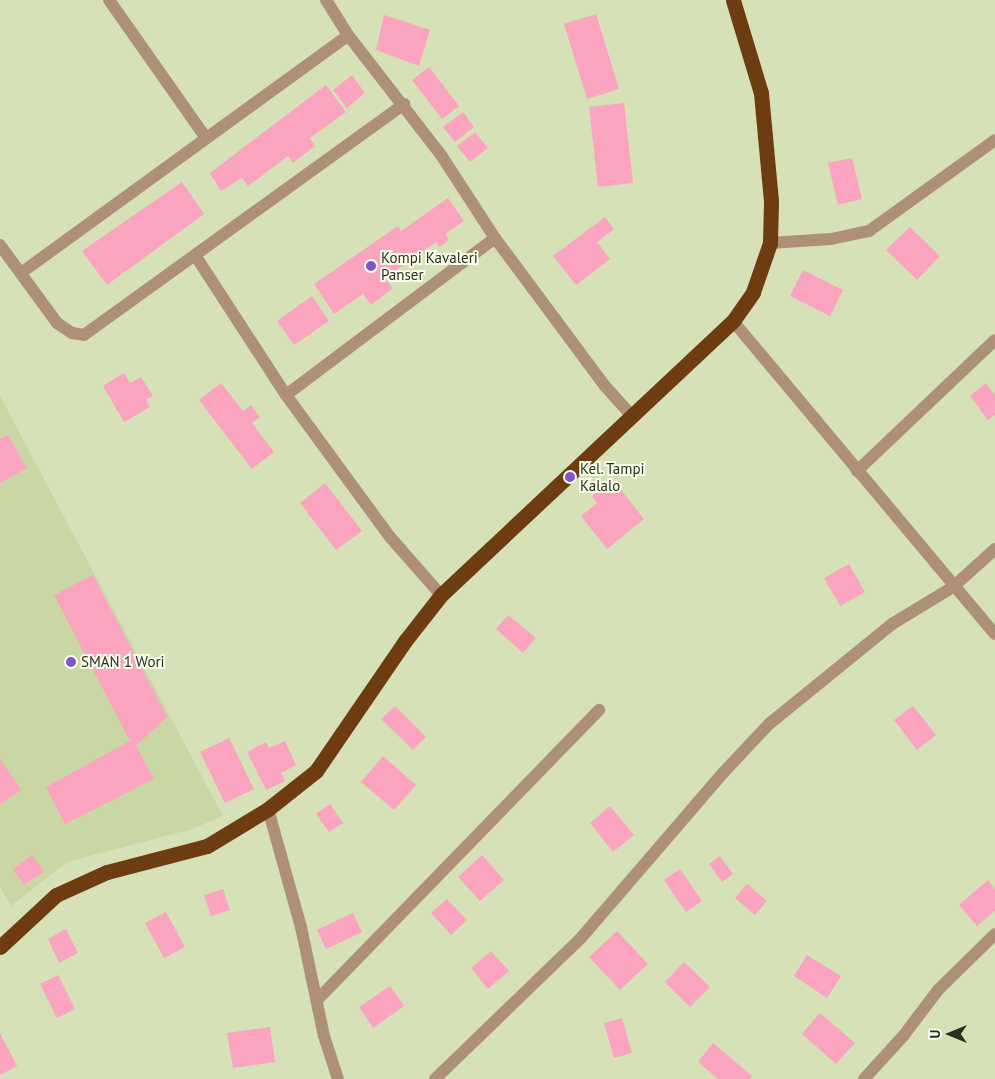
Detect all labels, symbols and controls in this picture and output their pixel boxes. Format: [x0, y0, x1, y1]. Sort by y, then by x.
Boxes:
place label: Kompi Kavaleri Panser [381, 248, 478, 283]
marker: Kompi Kavaleri Panser [365, 260, 377, 272]
place label: Kel. Tampi Kalalo [580, 459, 646, 494]
marker: Kel. Tampi Kalalo [564, 471, 576, 483]
place label: SMAN 1 Wori [81, 653, 165, 671]
marker: SMAN 1 Wori [65, 656, 77, 668]
north arrow [925, 1009, 975, 1059]
text: U [926, 1030, 944, 1038]

